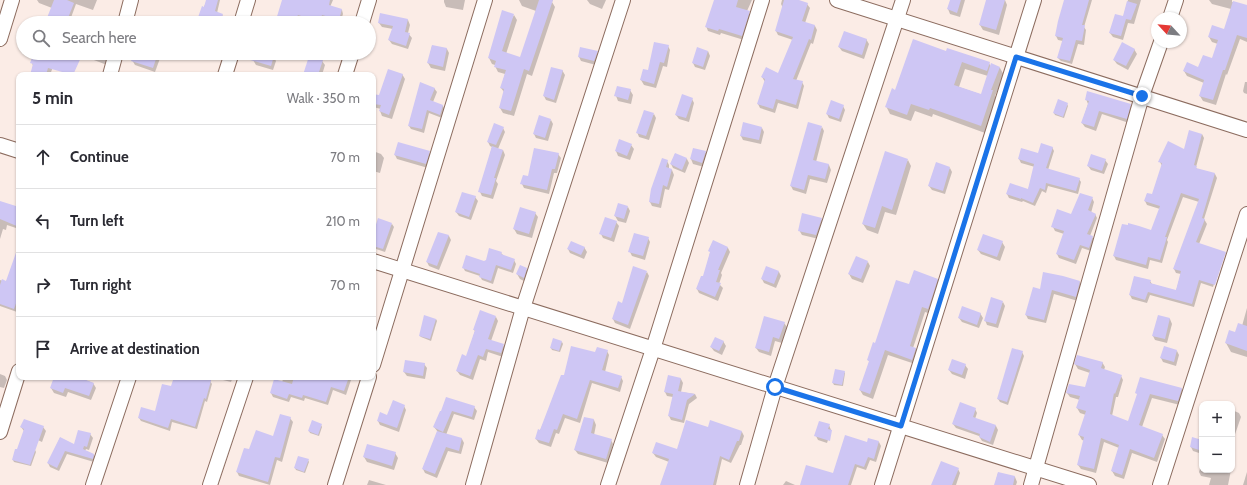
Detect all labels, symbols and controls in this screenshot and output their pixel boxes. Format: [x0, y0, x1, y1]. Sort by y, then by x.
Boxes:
north arrow [1151, 12, 1187, 48]
search box [16, 16, 376, 60]
icon: search [30, 27, 52, 49]
text: Search here [62, 29, 137, 47]
route end [1133, 87, 1151, 105]
text: 5 min [32, 88, 73, 108]
text: Walk · 350 m [287, 90, 360, 106]
icon: ahead [32, 146, 54, 168]
text: Continue [70, 148, 129, 166]
text: 70 m [330, 149, 360, 165]
icon: left [32, 210, 54, 232]
text: Turn left [70, 212, 124, 230]
text: 210 m [326, 213, 360, 229]
icon: right [32, 274, 54, 296]
text: Turn right [70, 276, 131, 294]
text: 70 m [330, 277, 360, 293]
icon: arrive [32, 338, 54, 360]
text: Arrive at destination [70, 340, 200, 358]
route start [766, 378, 784, 396]
map controls [1199, 401, 1235, 473]
button: + [1199, 401, 1235, 437]
button: − [1199, 437, 1235, 473]

